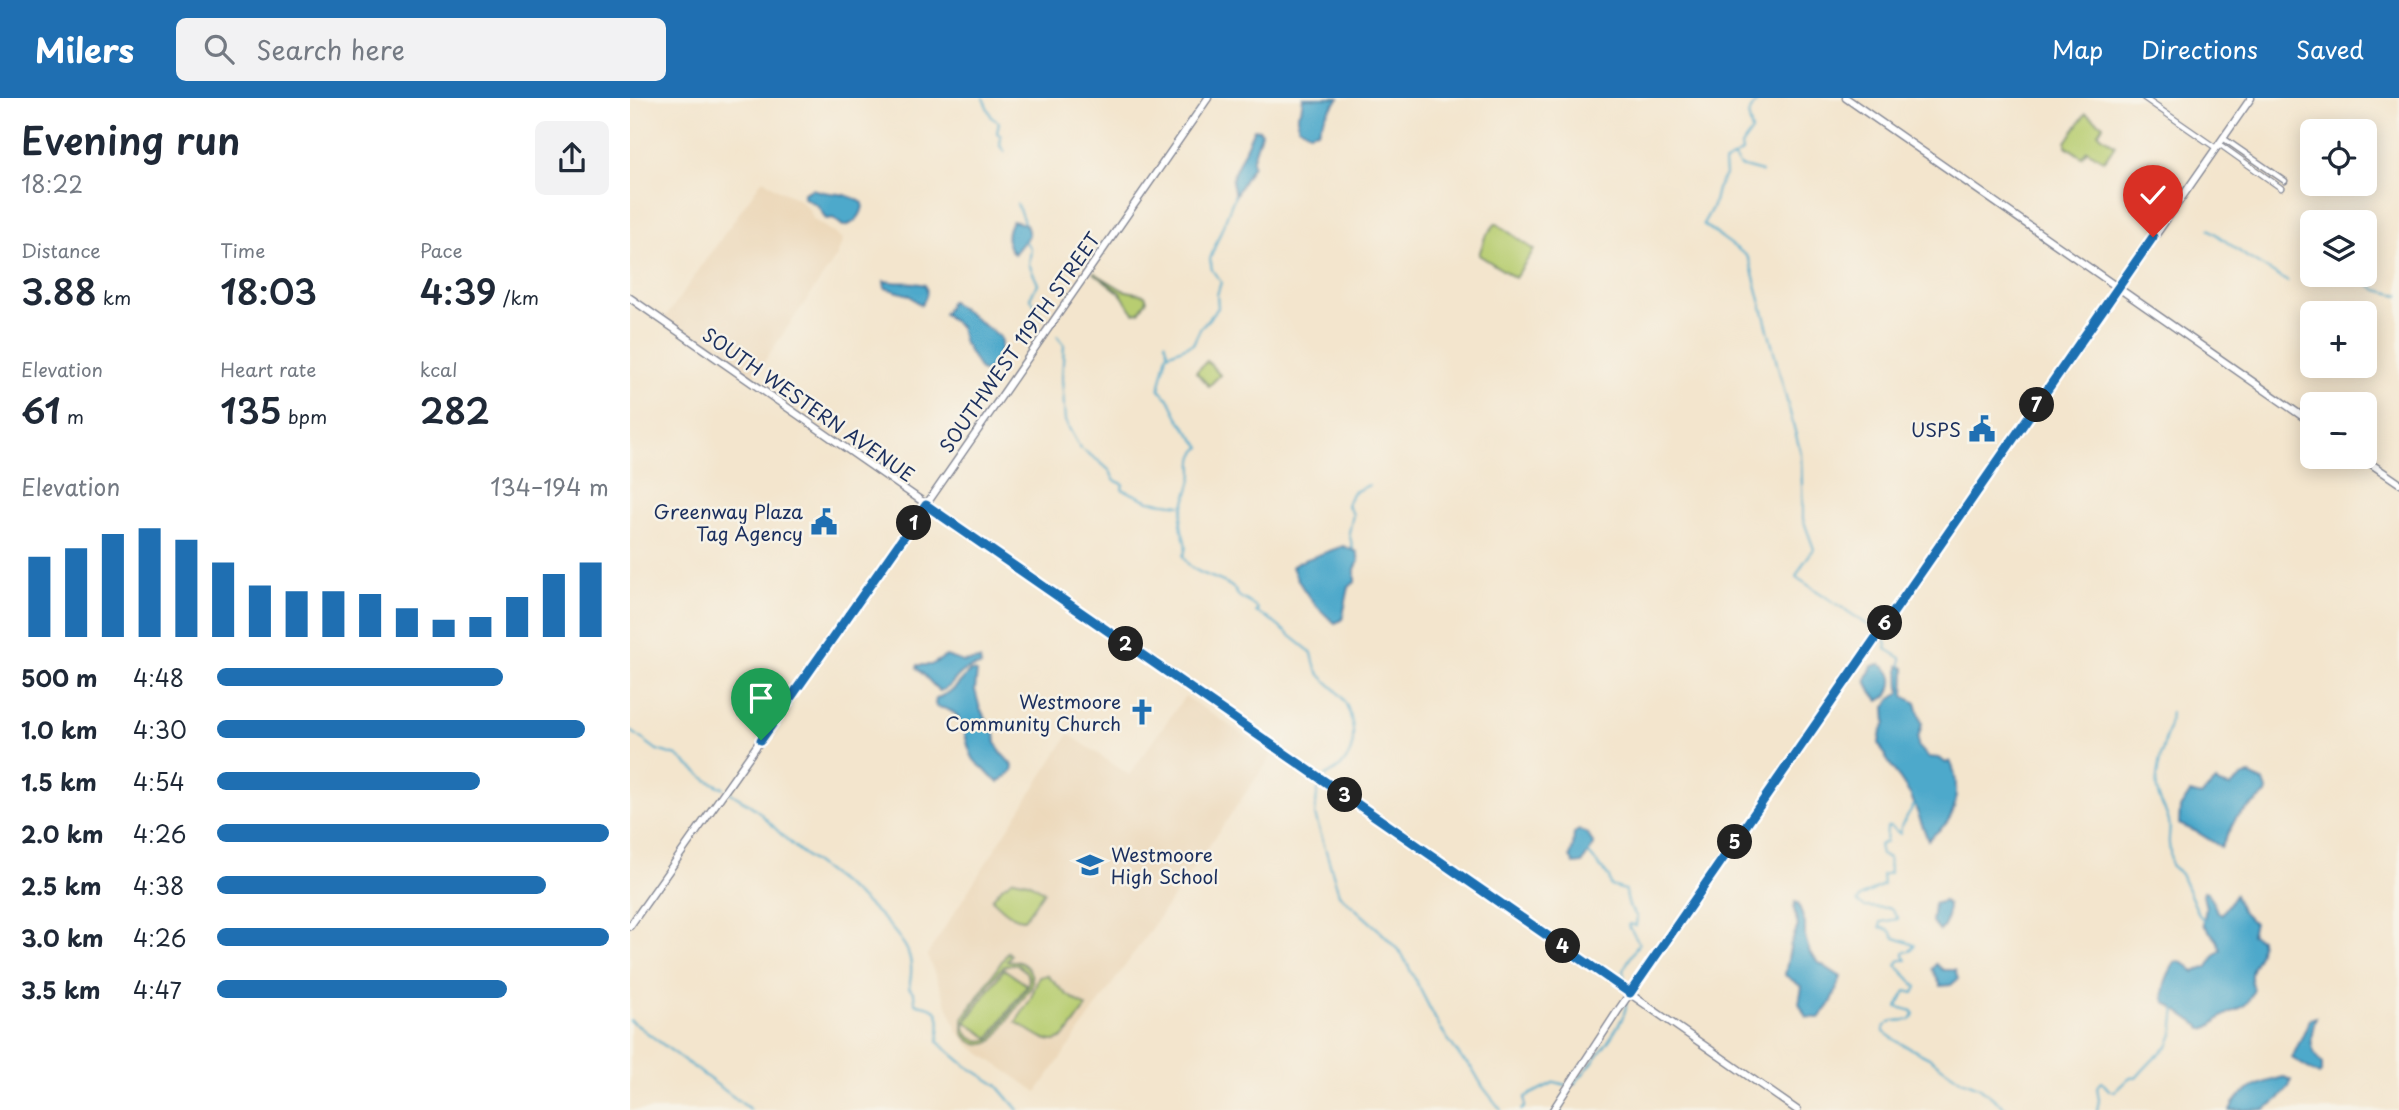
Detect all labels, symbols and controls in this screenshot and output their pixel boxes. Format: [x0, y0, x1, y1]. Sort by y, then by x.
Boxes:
search box [176, 18, 666, 81]
text: Milers [35, 24, 134, 74]
icon: search [200, 30, 238, 68]
text: Search here [256, 30, 405, 69]
text: Map [2052, 31, 2103, 67]
text: Directions [2141, 31, 2258, 67]
text: Saved [2296, 31, 2364, 67]
text: Evening run [21, 111, 240, 168]
map controls [2300, 119, 2377, 469]
button: locate [2300, 119, 2377, 196]
button: share [535, 121, 609, 195]
pin [2123, 165, 2183, 237]
text: 18:22 [21, 166, 83, 201]
icon: check [2134, 176, 2172, 214]
button: layers [2300, 210, 2377, 287]
street label: SOUTHWEST 119TH STREET [932, 226, 1106, 458]
text: Distance [21, 236, 101, 264]
text: Time [220, 236, 265, 264]
text: Pace [420, 236, 463, 264]
text: 3.88 [21, 264, 97, 317]
text: 18:03 [220, 264, 317, 317]
text: 4:39 [420, 264, 497, 317]
text: km [97, 283, 131, 311]
text: /km [497, 283, 539, 311]
button: + [2300, 301, 2377, 378]
street label: SOUTH WESTERN AVENUE [697, 320, 921, 488]
text: Elevation [21, 355, 103, 383]
text: Heart rate [220, 355, 316, 383]
text: kcal [420, 355, 458, 383]
text: 61 [21, 383, 61, 436]
text: 135 [220, 383, 282, 436]
text: 282 [420, 383, 490, 436]
pin: 7 [2020, 388, 2054, 422]
text: 7 [2031, 390, 2042, 418]
button: − [2300, 392, 2377, 469]
text: m [61, 402, 84, 430]
text: bpm [282, 402, 327, 430]
public building icon: USPS [1967, 414, 1997, 444]
place label: USPS [1911, 415, 1961, 443]
text: Elevation [21, 469, 120, 504]
text: 134–194 m [490, 469, 609, 504]
place label: Greenway Plaza Tag Agency [653, 497, 803, 547]
pin: 1 [896, 506, 932, 540]
public building icon: Greenway Plaza Tag Agency [809, 507, 839, 537]
text: 1 [909, 508, 918, 536]
pin: 6 [1868, 606, 1902, 640]
text: 6 [1878, 608, 1891, 636]
pin: 2 [1108, 626, 1144, 662]
text: 2 [1119, 629, 1132, 657]
text: 500 m [21, 660, 98, 695]
text: 4:48 [133, 660, 184, 695]
pin [731, 668, 791, 740]
icon: arrive [742, 679, 780, 717]
place label: Westmoore Community Church [945, 687, 1121, 737]
church icon: Westmoore Community Church [1127, 697, 1157, 727]
text: 1.0 km [21, 712, 98, 747]
text: 4:30 [133, 712, 187, 747]
text: 1.5 km [21, 764, 97, 799]
text: 4:54 [133, 764, 185, 799]
pin: 3 [1328, 778, 1362, 812]
text: 3 [1338, 780, 1351, 808]
text: 2.0 km [21, 816, 103, 851]
text: 4:26 [133, 816, 186, 851]
pin: 5 [1718, 824, 1752, 860]
text: 5 [1728, 827, 1741, 855]
place label: Westmoore High School [1111, 840, 1218, 890]
school or university icon: Westmoore High School [1075, 850, 1105, 880]
text: 2.5 km [21, 868, 101, 903]
text: 4:38 [133, 868, 184, 903]
text: 3.0 km [21, 920, 103, 955]
text: 4:26 [133, 920, 186, 955]
pin: 4 [1546, 928, 1580, 964]
text: 4 [1556, 931, 1569, 959]
text: 3.5 km [21, 972, 101, 1007]
text: 4:47 [133, 972, 182, 1007]

